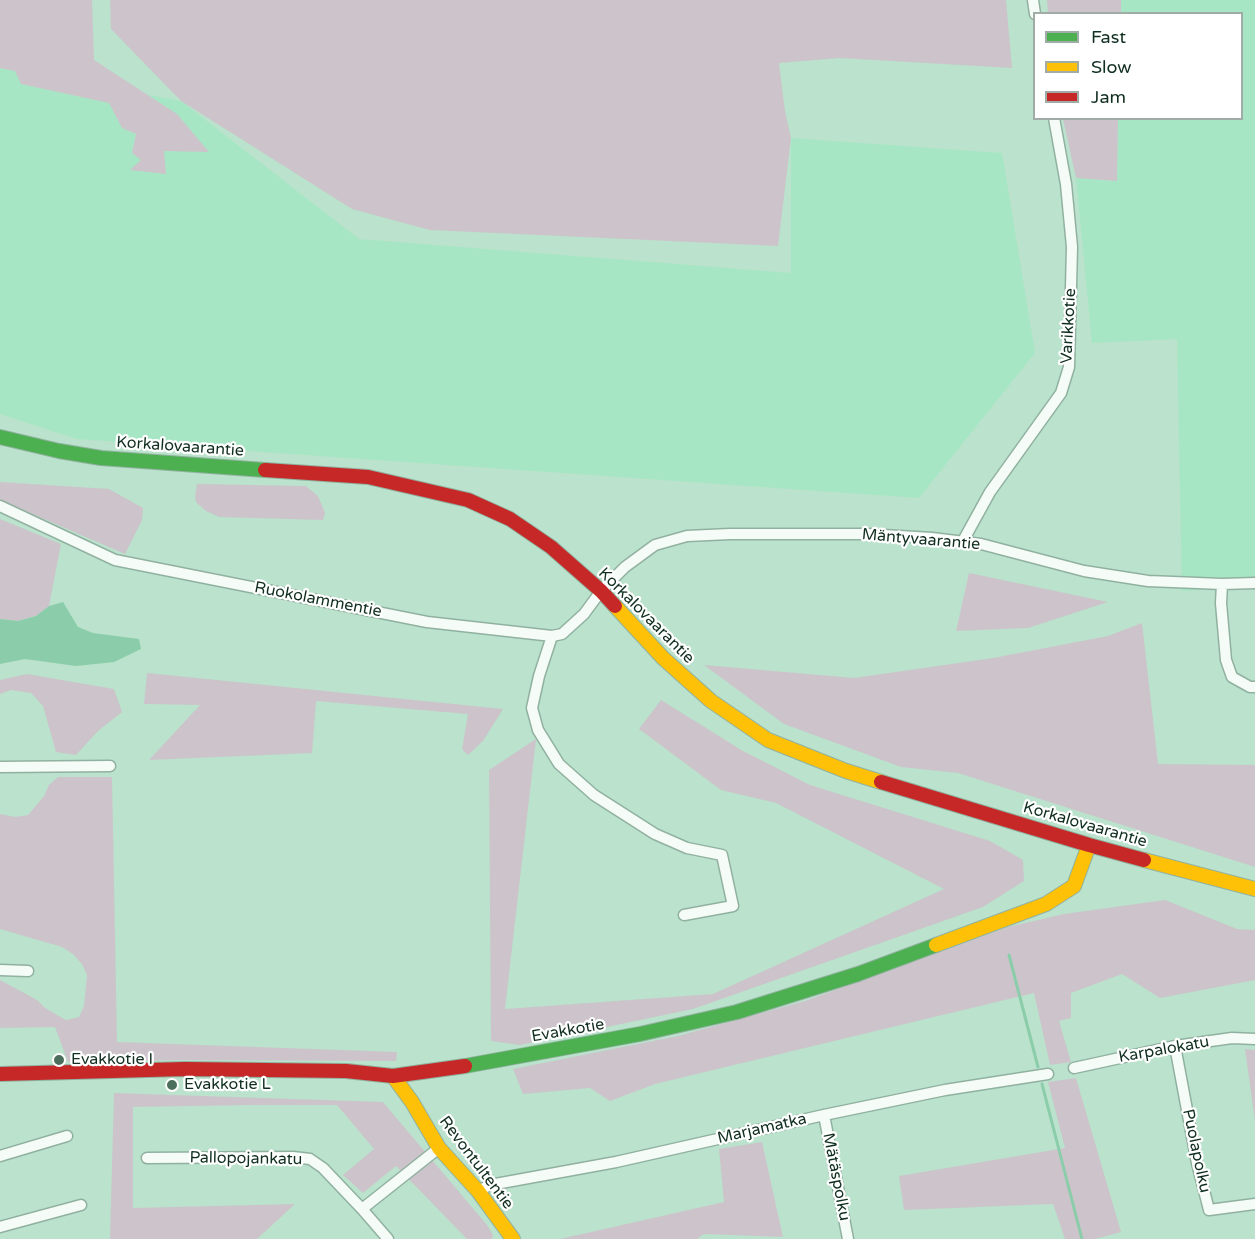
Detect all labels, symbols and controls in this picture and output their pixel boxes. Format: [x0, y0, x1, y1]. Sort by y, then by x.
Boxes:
legend [1033, 12, 1243, 120]
text: Fast [1091, 26, 1126, 48]
text: Slow [1091, 56, 1132, 78]
text: Jam [1091, 86, 1126, 108]
street label: Varikkotie [1057, 288, 1081, 364]
street label: Korkalovaarantie [116, 433, 244, 461]
street label: Mäntyvaarantie [861, 525, 981, 555]
street label: Korkalovaarantie [594, 564, 698, 668]
street label: Ruokolammentie [253, 578, 383, 622]
street label: Korkalovaarantie [1021, 798, 1149, 852]
street label: Evakkotie [530, 1015, 606, 1047]
street label: Karpalokatu [1117, 1033, 1211, 1067]
place label: Evakkotie I [71, 1050, 153, 1070]
marker: Evakkotie I [52, 1053, 66, 1067]
place label: Evakkotie L [184, 1075, 271, 1095]
marker: Evakkotie L [165, 1078, 179, 1092]
street label: Puolapolku [1178, 1107, 1214, 1195]
street label: Marjamatka [716, 1109, 808, 1149]
street label: Revontultentie [435, 1113, 517, 1213]
street label: Mätäspolku [818, 1131, 854, 1223]
street label: Pallopojankatu [189, 1148, 303, 1170]

